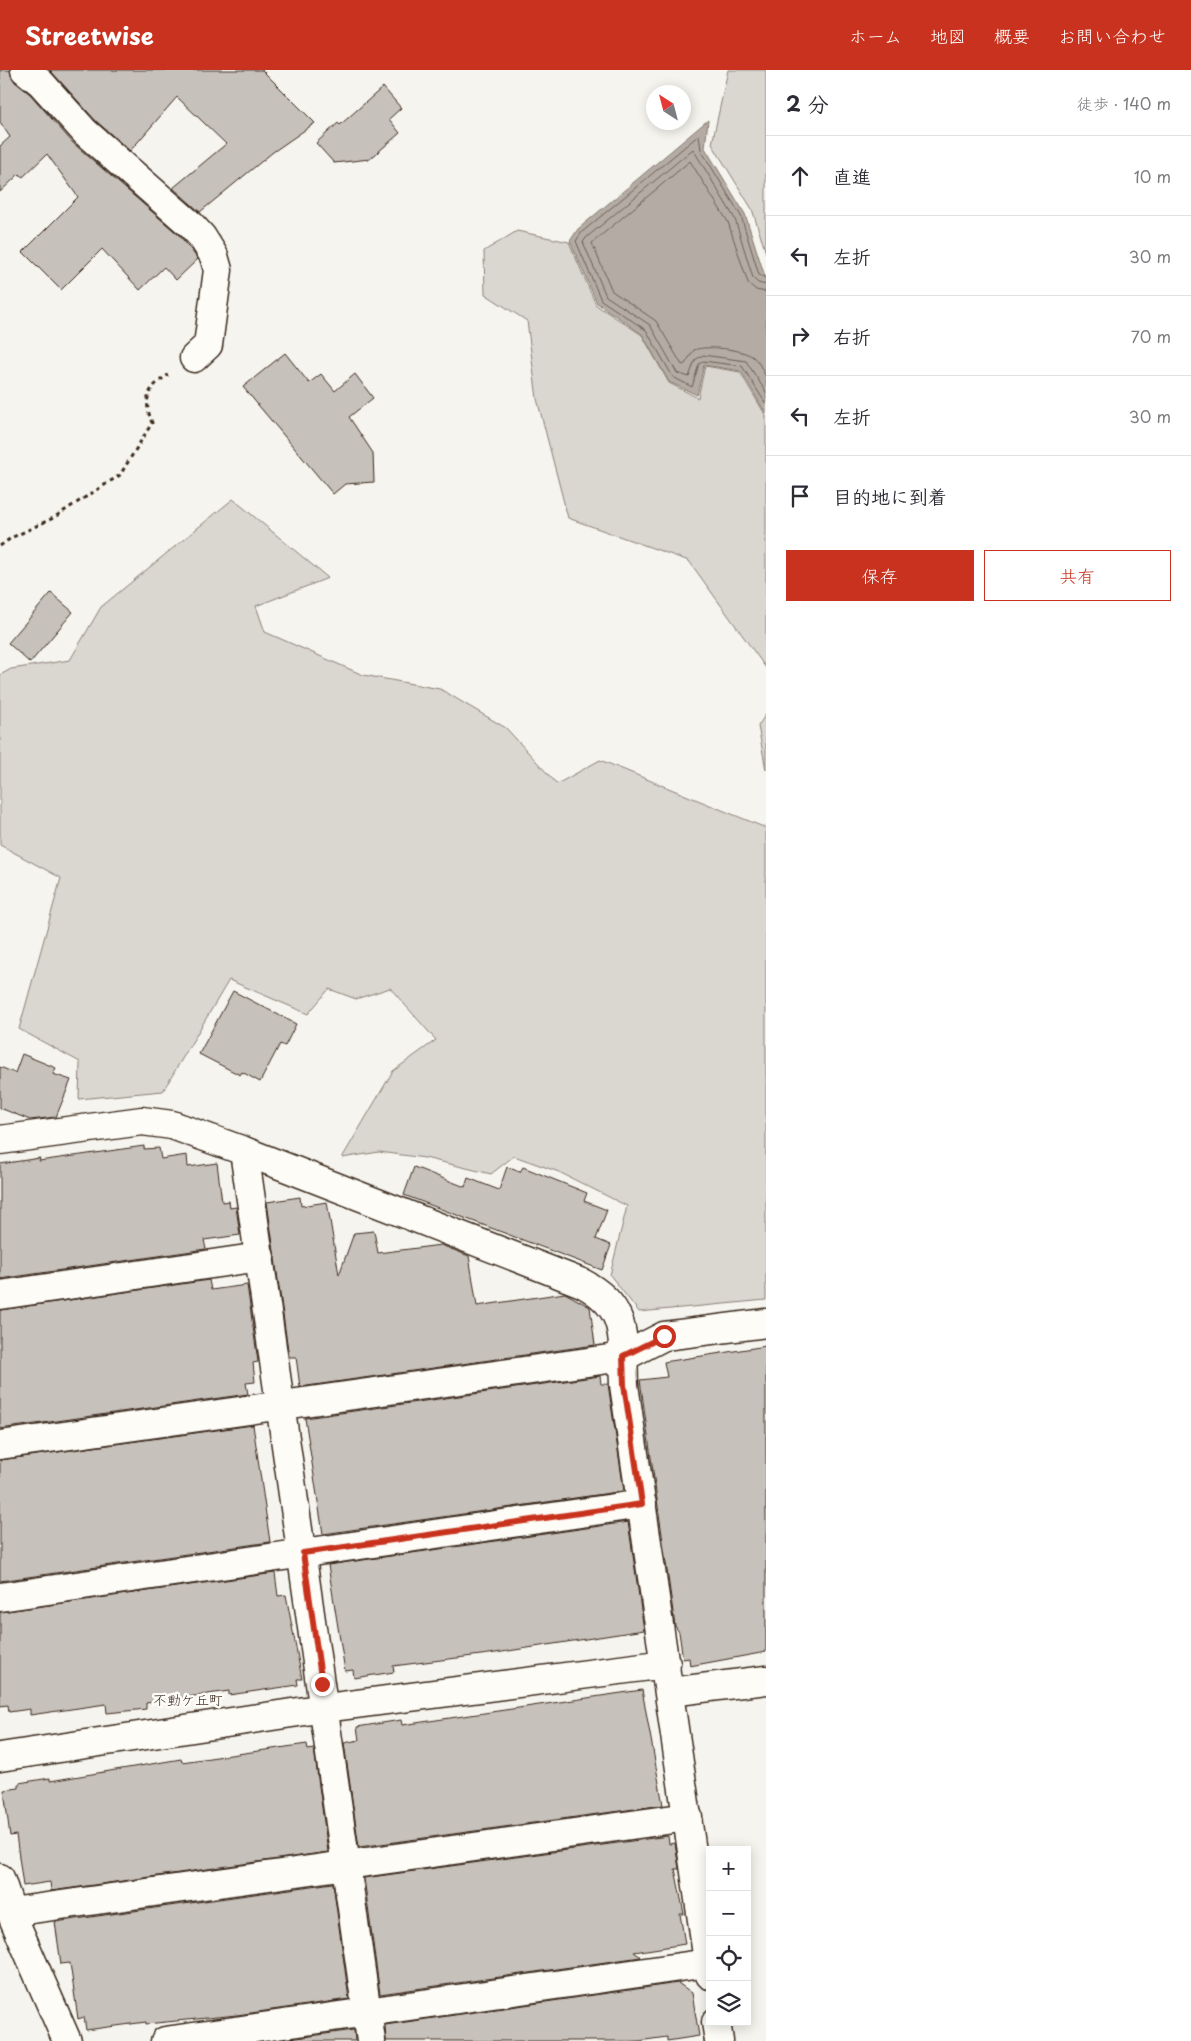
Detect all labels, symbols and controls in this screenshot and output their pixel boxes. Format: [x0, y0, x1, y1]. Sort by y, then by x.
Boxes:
text: Streetwise [25, 17, 154, 53]
text: ホーム [849, 22, 902, 49]
text: 地図 [930, 22, 966, 49]
text: 概要 [994, 22, 1030, 49]
text: お問い合わせ [1058, 22, 1166, 49]
north arrow [646, 85, 691, 130]
text: 2 分 [786, 87, 828, 119]
text: 徒歩 · 140 m [1077, 91, 1171, 115]
icon: ahead [786, 162, 814, 190]
text: 直進 [833, 162, 871, 190]
text: 10 m [1134, 164, 1171, 188]
icon: left [786, 242, 814, 270]
text: 左折 [833, 242, 871, 270]
text: 30 m [1129, 244, 1171, 268]
icon: right [786, 322, 814, 350]
text: 右折 [833, 322, 871, 350]
text: 70 m [1131, 324, 1171, 348]
icon: left [786, 402, 814, 430]
text: 左折 [833, 402, 871, 430]
text: 30 m [1129, 404, 1171, 428]
icon: arrive [786, 482, 814, 510]
text: 目的地に到着 [833, 482, 947, 510]
button: 保存 [786, 550, 974, 601]
button: 共有 [984, 550, 1171, 601]
route start [653, 1325, 676, 1348]
route end [311, 1673, 334, 1696]
district label: 不動ケ丘町 [153, 1689, 223, 1710]
map controls [706, 1846, 751, 2026]
button: + [706, 1846, 751, 1891]
button: − [706, 1891, 751, 1936]
button: locate [706, 1936, 751, 1981]
button: layers [706, 1981, 751, 2026]

